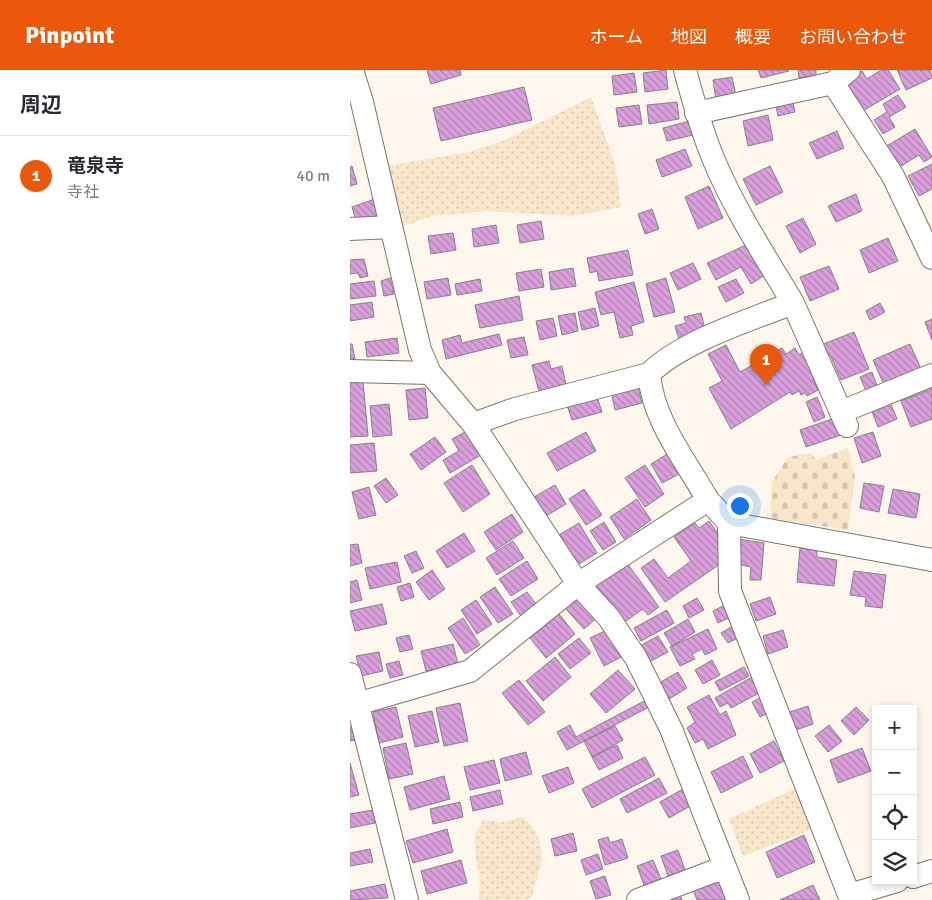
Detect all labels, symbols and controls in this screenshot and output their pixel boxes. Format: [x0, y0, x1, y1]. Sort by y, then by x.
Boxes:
text: Pinpoint [25, 20, 114, 50]
text: ホーム [590, 26, 643, 48]
text: 地図 [671, 26, 707, 48]
text: 概要 [735, 26, 771, 48]
text: お問い合わせ [799, 26, 907, 48]
text: 周辺 [20, 92, 62, 118]
text: 竜泉寺 [67, 154, 124, 178]
text: 1 [32, 166, 40, 186]
text: 40 m [296, 166, 330, 186]
text: 寺社 [67, 182, 99, 202]
pin: 1 [750, 344, 782, 385]
your location [727, 493, 753, 519]
map controls [872, 705, 917, 885]
button: + [872, 705, 917, 750]
button: − [872, 750, 917, 795]
button: locate [872, 795, 917, 840]
button: layers [872, 840, 917, 885]

